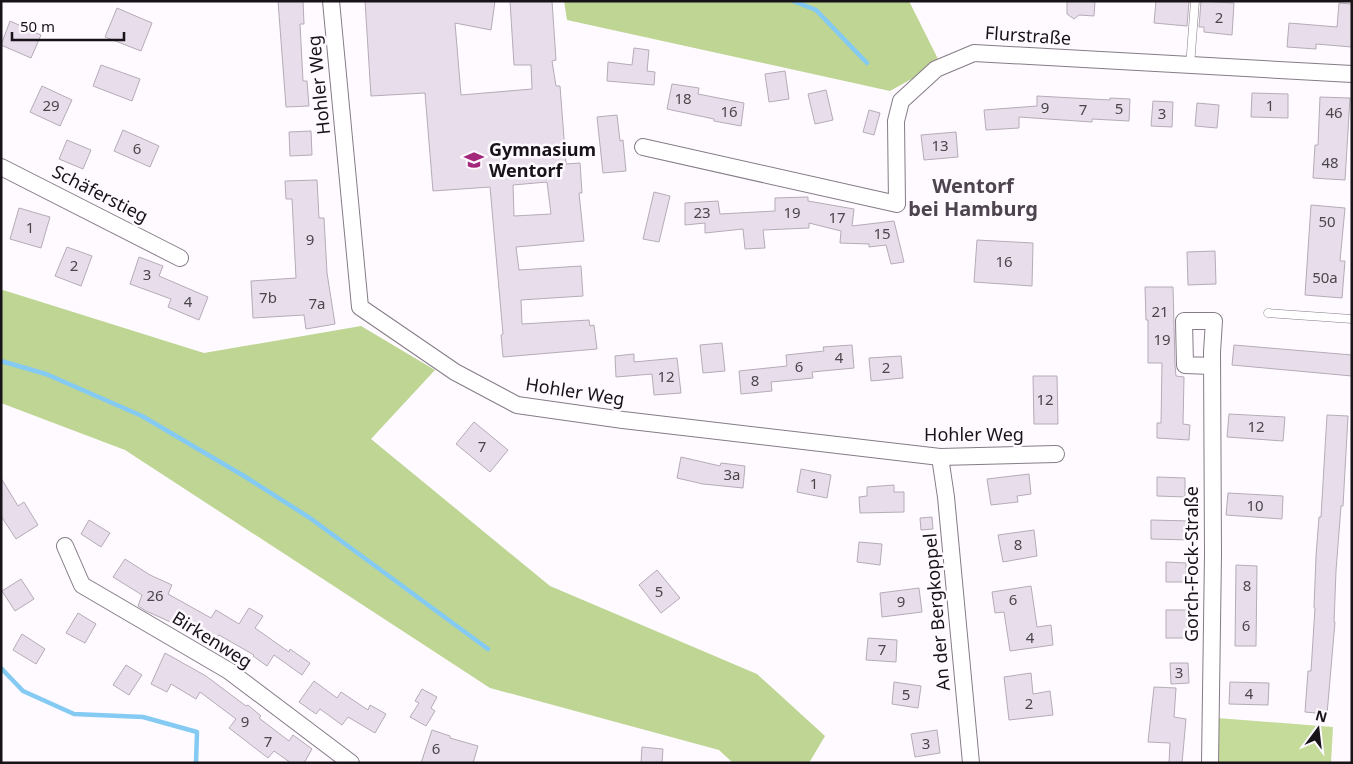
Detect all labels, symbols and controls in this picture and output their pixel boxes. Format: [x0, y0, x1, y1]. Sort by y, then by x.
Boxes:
house number: 2 [1215, 7, 1223, 27]
scale bar [12, 10, 125, 42]
text: 50 m [20, 16, 55, 36]
street label: Flurstraße [984, 20, 1072, 50]
street label: Hohler Weg [301, 34, 335, 136]
house number: 18 [674, 88, 692, 108]
house number: 29 [42, 95, 60, 115]
house number: 1 [1266, 95, 1274, 115]
house number: 9 [1041, 97, 1049, 117]
house number: 5 [1115, 98, 1123, 118]
house number: 7 [1079, 99, 1087, 119]
house number: 16 [720, 101, 738, 121]
house number: 46 [1325, 102, 1343, 122]
house number: 3 [1158, 103, 1166, 123]
house number: 13 [931, 135, 949, 155]
place label: Gymnasium Wentorf [489, 137, 596, 182]
house number: 6 [133, 138, 141, 158]
school or university icon: Gymnasium Wentorf [463, 149, 485, 171]
house number: 48 [1321, 152, 1339, 172]
street label: Schäferstieg [48, 159, 152, 228]
district label: Wentorf bei Hamburg [908, 172, 1038, 222]
house number: 23 [693, 202, 711, 222]
house number: 19 [783, 202, 801, 222]
house number: 17 [828, 207, 846, 227]
house number: 50 [1318, 211, 1336, 231]
house number: 1 [26, 217, 34, 237]
house number: 15 [873, 223, 891, 243]
house number: 9 [306, 229, 314, 249]
house number: 16 [995, 251, 1013, 271]
house number: 2 [70, 255, 78, 275]
house number: 3 [143, 264, 151, 284]
house number: 50a [1312, 267, 1338, 287]
house number: 7b [259, 287, 277, 307]
house number: 4 [184, 291, 193, 311]
house number: 7a [309, 293, 326, 313]
house number: 21 [1151, 301, 1169, 321]
house number: 19 [1153, 329, 1171, 349]
house number: 4 [835, 347, 844, 367]
house number: 6 [795, 356, 803, 376]
house number: 2 [882, 357, 890, 377]
house number: 12 [657, 366, 675, 386]
house number: 8 [751, 370, 759, 390]
street label: Hohler Weg [524, 371, 626, 411]
house number: 12 [1036, 389, 1054, 409]
house number: 12 [1247, 416, 1265, 436]
street label: Hohler Weg [924, 422, 1024, 446]
house number: 7 [478, 436, 486, 456]
house number: 3a [724, 464, 741, 484]
house number: 1 [810, 473, 818, 493]
street label: Gorch-Fock-Straße [1179, 486, 1203, 642]
house number: 10 [1246, 495, 1264, 515]
street label: An der Bergkoppel [917, 532, 955, 692]
house number: 8 [1014, 534, 1022, 554]
house number: 8 [1243, 575, 1251, 595]
house number: 5 [655, 581, 663, 601]
house number: 26 [146, 585, 164, 605]
house number: 6 [1009, 589, 1017, 609]
house number: 9 [897, 591, 905, 611]
street label: Birkenweg [168, 605, 257, 673]
house number: 6 [1242, 615, 1250, 635]
house number: 4 [1026, 627, 1035, 647]
house number: 7 [878, 639, 886, 659]
house number: 3 [1175, 662, 1183, 682]
house number: 4 [1245, 683, 1254, 703]
house number: 5 [902, 684, 910, 704]
house number: 2 [1025, 693, 1033, 713]
north arrow [1293, 704, 1343, 754]
text: N [1314, 705, 1329, 727]
house number: 9 [241, 711, 249, 731]
house number: 7 [264, 731, 272, 751]
house number: 3 [922, 733, 930, 753]
house number: 6 [432, 738, 440, 758]

